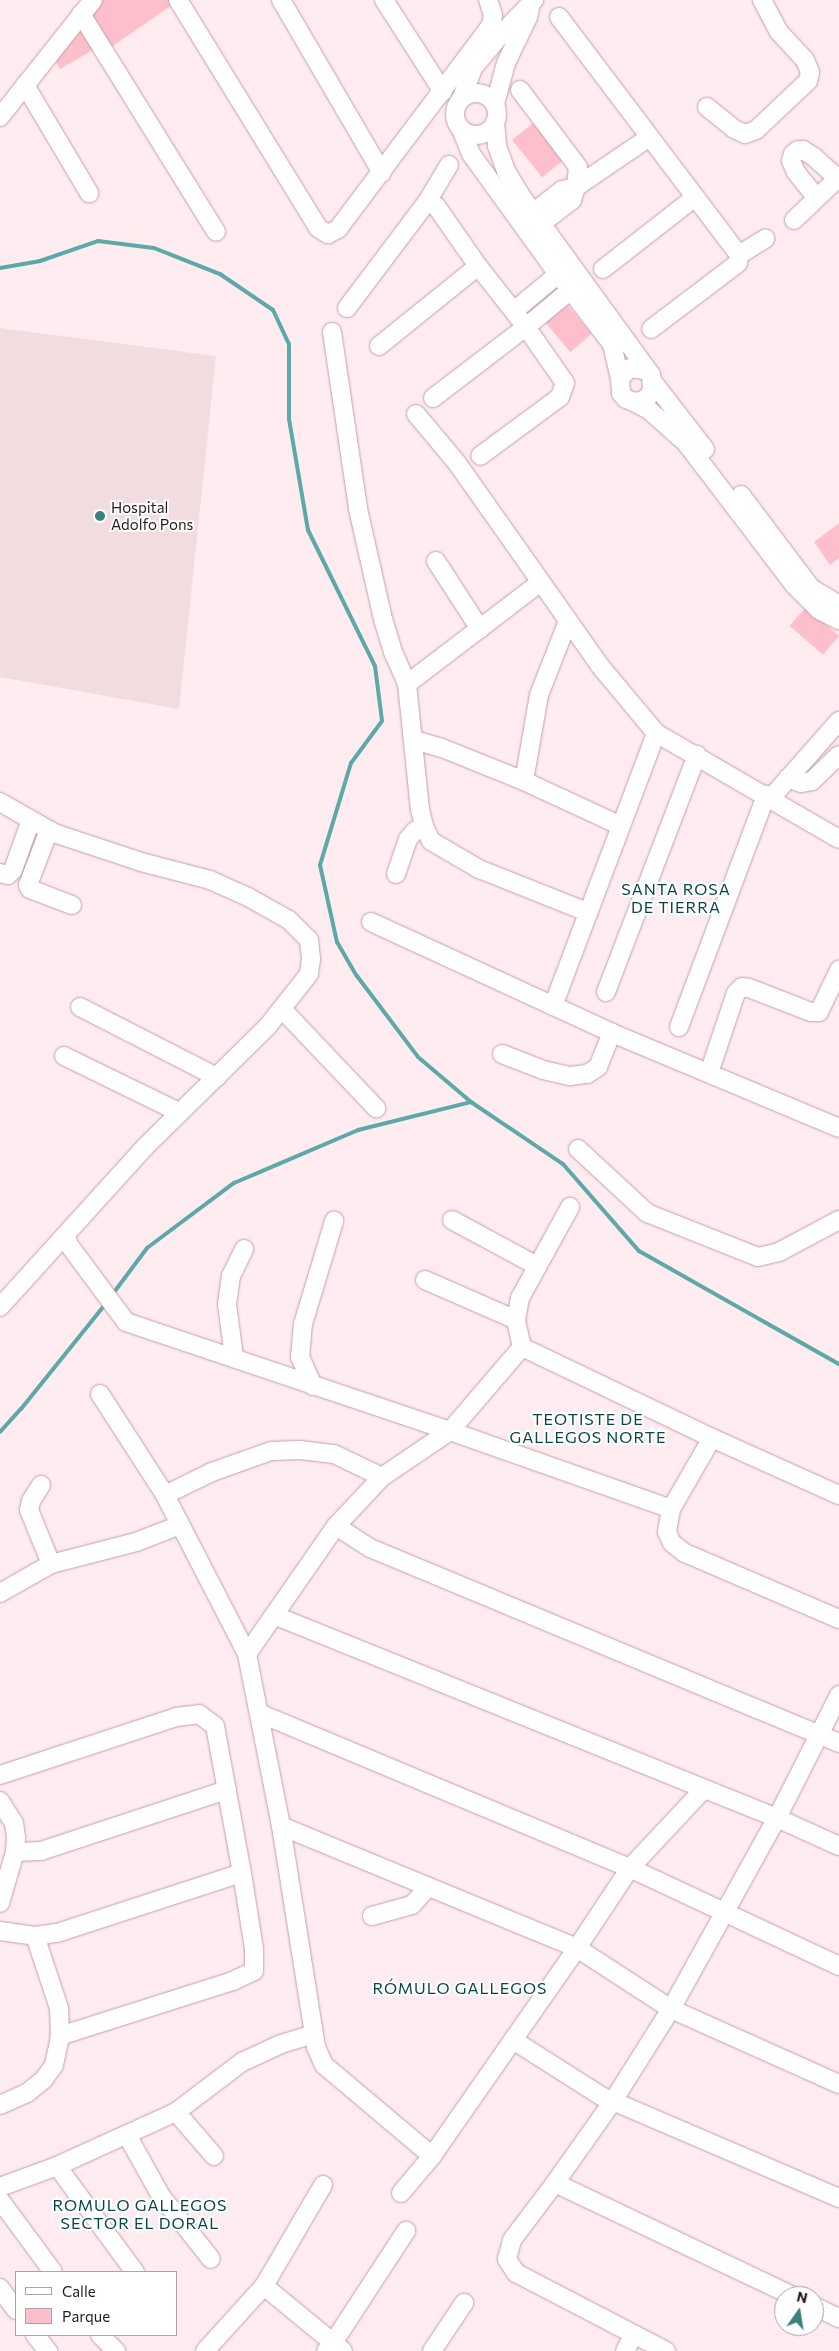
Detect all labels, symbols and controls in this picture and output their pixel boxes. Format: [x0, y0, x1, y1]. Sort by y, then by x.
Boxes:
place label: Hospital Adolfo Pons [111, 498, 193, 533]
marker: Hospital Adolfo Pons [93, 509, 107, 523]
district label: SANTA ROSA DE TIERRA [620, 879, 732, 917]
district label: TEOTISTE DE GALLEGOS NORTE [508, 1409, 668, 1447]
district label: RÓMULO GALLEGOS [371, 1978, 549, 1998]
district label: ROMULO GALLEGOS SECTOR EL DORAL [51, 2195, 229, 2233]
legend [15, 2271, 178, 2336]
text: Calle [62, 2282, 96, 2300]
north arrow [774, 2286, 824, 2336]
text: N [795, 2287, 809, 2306]
text: Parque [62, 2307, 110, 2325]

